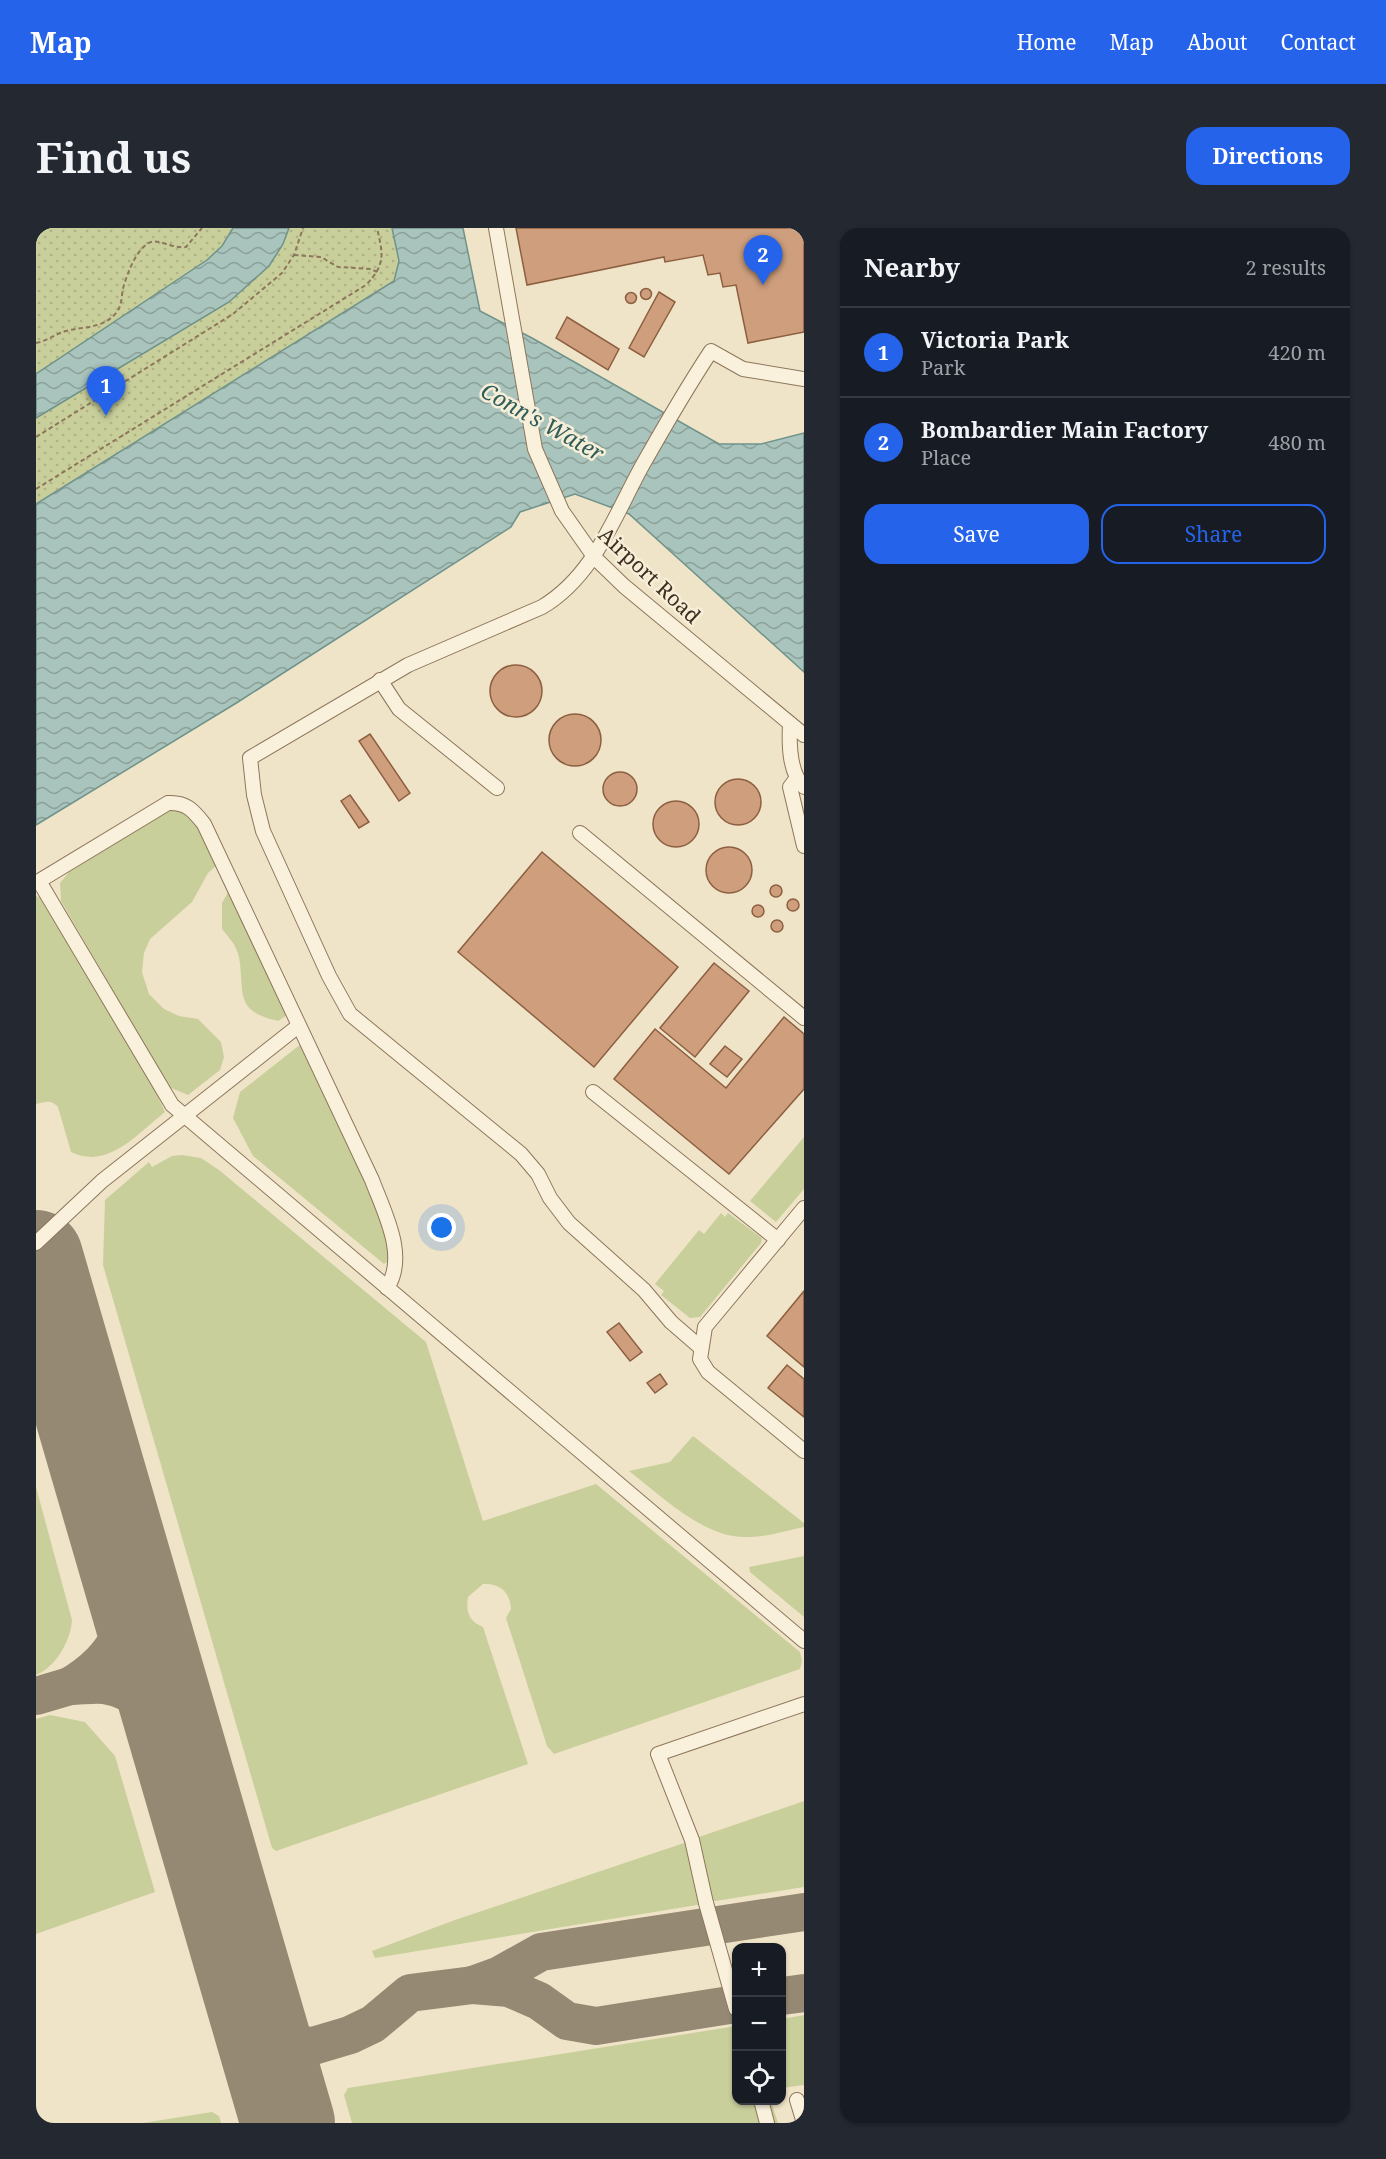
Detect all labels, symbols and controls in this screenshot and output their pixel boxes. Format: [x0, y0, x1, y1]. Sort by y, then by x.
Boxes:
text: Map [30, 23, 92, 61]
text: Home [1017, 28, 1077, 56]
text: Map [1110, 28, 1154, 56]
text: About [1187, 28, 1248, 56]
text: Contact [1281, 28, 1356, 56]
button: Directions [1186, 127, 1350, 185]
text: Find us [36, 128, 191, 185]
pin: 2 [744, 236, 782, 285]
text: Nearby [864, 249, 960, 285]
text: 2 results [1246, 254, 1326, 281]
text: Victoria Park [921, 324, 1069, 354]
text: 1 [878, 339, 889, 366]
text: 420 m [1268, 339, 1326, 366]
text: Park [921, 354, 965, 381]
pin: 1 [86, 366, 126, 416]
water label: Conn's Water [476, 375, 611, 468]
text: Bombardier Main Factory [921, 414, 1208, 444]
text: 2 [878, 429, 889, 456]
text: 480 m [1268, 429, 1326, 456]
text: Place [921, 444, 971, 471]
button: Save [864, 504, 1089, 564]
button: Share [1101, 504, 1326, 564]
street label: Airport Road [593, 521, 707, 630]
your location [427, 1213, 456, 1242]
map controls [732, 1943, 786, 2105]
button: + [732, 1943, 786, 1997]
button: − [732, 1997, 786, 2051]
button: locate [732, 2051, 786, 2105]

